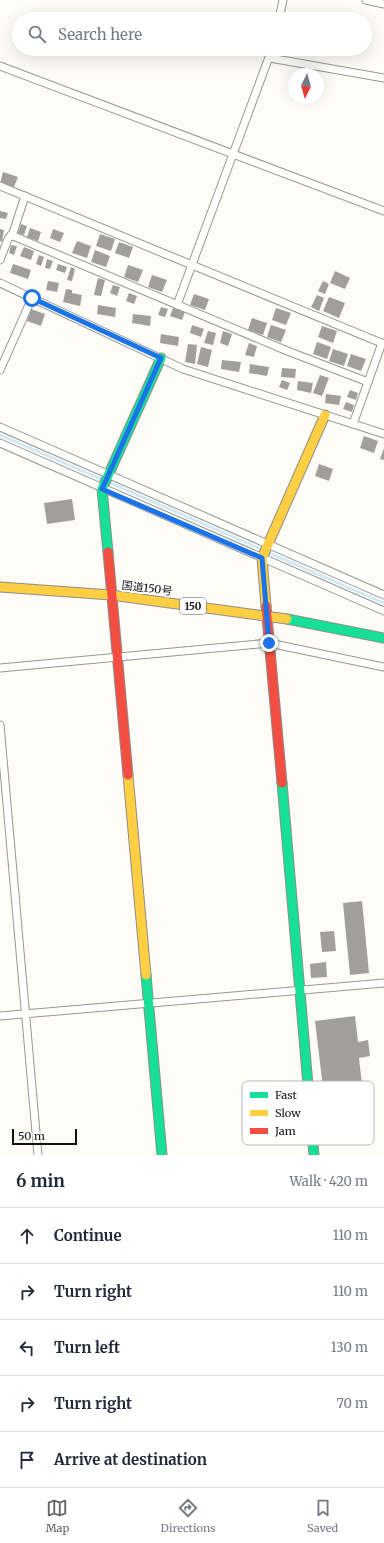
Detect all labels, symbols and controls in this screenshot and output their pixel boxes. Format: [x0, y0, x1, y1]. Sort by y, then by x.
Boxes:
search box [12, 12, 372, 56]
icon: search [26, 23, 48, 45]
text: Search here [58, 25, 142, 44]
north arrow [288, 68, 324, 104]
route start [23, 289, 41, 307]
street label: 国道150号 [121, 578, 173, 598]
road number: 150 [180, 598, 206, 614]
route end [260, 634, 278, 652]
legend [242, 1081, 374, 1145]
text: Fast [275, 1088, 298, 1102]
text: Slow [275, 1106, 301, 1120]
text: Jam [274, 1124, 296, 1138]
scale bar [12, 1127, 77, 1146]
text: 50 m [18, 1129, 45, 1143]
text: 6 min [16, 1170, 65, 1192]
text: Walk · 420 m [289, 1173, 368, 1190]
icon: ahead [16, 1225, 38, 1247]
text: Continue [54, 1226, 122, 1245]
text: 110 m [333, 1227, 368, 1244]
icon: right [16, 1281, 38, 1303]
text: Turn right [54, 1282, 132, 1301]
text: 110 m [333, 1283, 368, 1300]
icon: left [16, 1337, 38, 1359]
text: Turn left [54, 1338, 120, 1357]
text: 130 m [331, 1339, 368, 1356]
icon: right [16, 1393, 38, 1415]
text: Turn right [54, 1394, 132, 1413]
text: 70 m [337, 1395, 368, 1412]
icon: arrive [16, 1449, 38, 1471]
text: Arrive at destination [54, 1450, 207, 1469]
tab: Map [46, 1497, 69, 1535]
tab: Directions [161, 1497, 216, 1535]
tab: Saved [307, 1497, 338, 1535]

